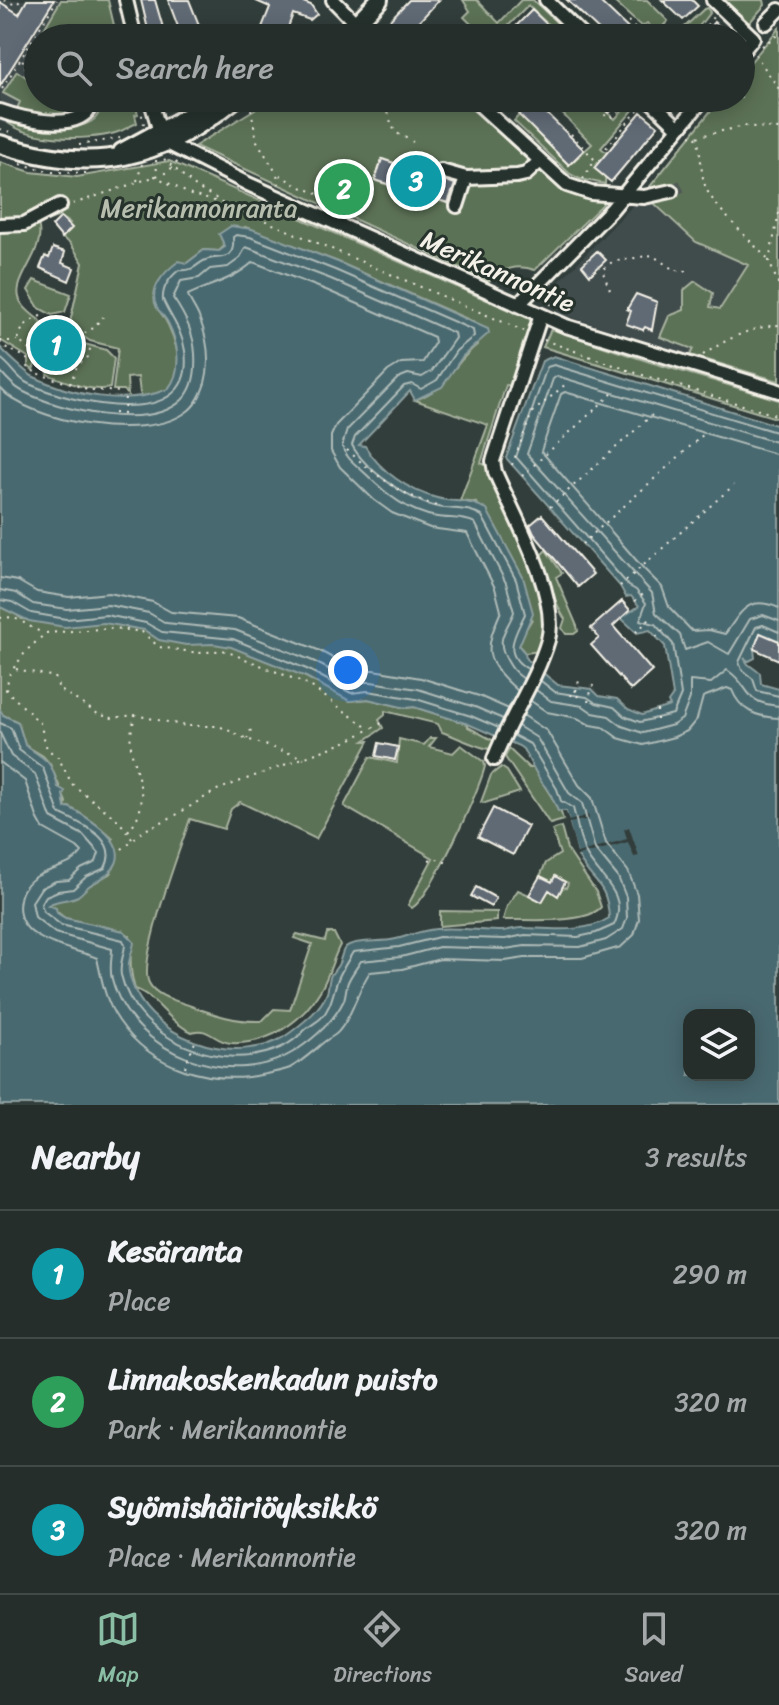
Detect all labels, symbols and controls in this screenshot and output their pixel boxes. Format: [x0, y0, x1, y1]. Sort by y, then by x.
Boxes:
search box [24, 24, 755, 112]
text: Search here [116, 41, 274, 95]
icon: search [52, 46, 96, 90]
pin: 3 [390, 151, 442, 211]
pin: 2 [318, 159, 370, 219]
park label: Merikannonranta [101, 185, 297, 231]
street label: Merikannontie [413, 216, 583, 326]
pin: 1 [30, 315, 82, 375]
your location [328, 650, 368, 690]
map controls [683, 1009, 755, 1081]
button: layers [683, 1009, 755, 1081]
text: Nearby [32, 1127, 140, 1187]
text: 3 results [645, 1134, 747, 1180]
text: Kesäranta [108, 1224, 242, 1278]
text: 1 [52, 1251, 64, 1297]
text: 290 m [673, 1251, 747, 1297]
text: Place [108, 1278, 171, 1324]
text: Linnakoskenkadun puisto [108, 1352, 438, 1406]
text: 2 [50, 1379, 66, 1425]
text: 320 m [675, 1379, 747, 1425]
text: Park · Merikannontie [108, 1406, 347, 1452]
text: Syömishäiriöyksikkö [108, 1480, 377, 1534]
text: 3 [51, 1507, 65, 1553]
text: 320 m [675, 1507, 747, 1553]
text: Place · Merikannontie [108, 1534, 356, 1580]
tab: Map [96, 1607, 140, 1694]
tab: Directions [333, 1607, 432, 1694]
tab: Saved [625, 1607, 683, 1694]

